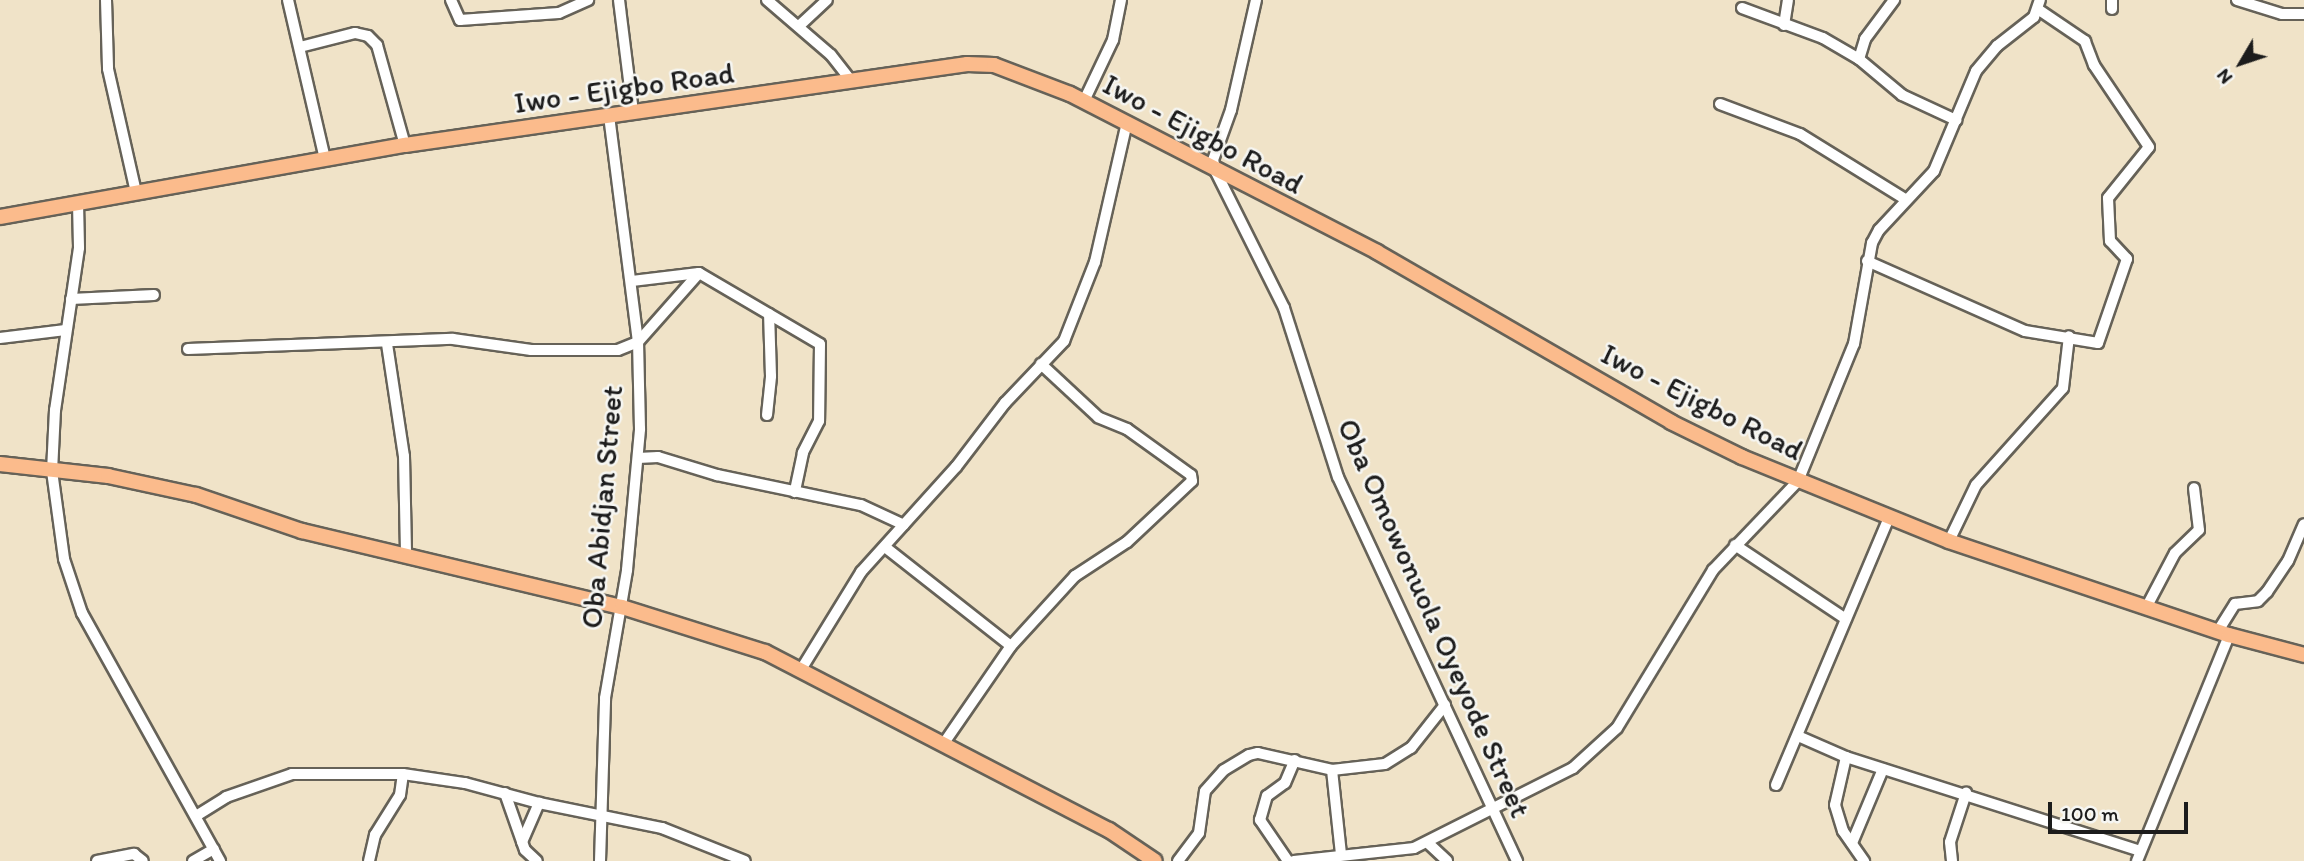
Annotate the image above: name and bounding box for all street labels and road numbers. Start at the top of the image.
street label: Iwo - Ejigbo Road [512,55,736,121]
street label: Iwo - Ejigbo Road [1097,66,1309,202]
street label: Iwo - Ejigbo Road [1595,336,1809,468]
street label: Oba Abidjan Street [573,384,631,630]
street label: Oba Omowonuola Oyeyode Street [1330,413,1538,823]

